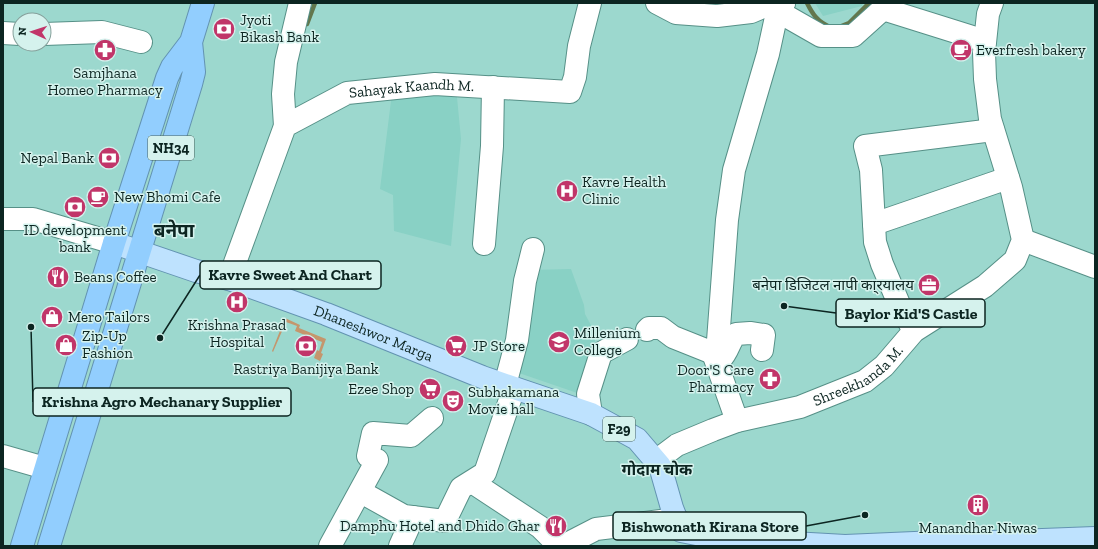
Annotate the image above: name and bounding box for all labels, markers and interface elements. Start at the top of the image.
place label: Jyoti Bikash Bank [240,11,319,46]
north arrow [12,12,52,52]
bank icon: Jyoti Bikash Bank [211,16,237,42]
text: N [16,26,29,36]
pharmacy icon: Samjhana Homeo Pharmacy [92,37,118,63]
cafe icon: Everfresh bakery [948,37,974,63]
place label: Everfresh bakery [976,41,1086,59]
place label: Samjhana Homeo Pharmacy [47,64,163,99]
street label: Sahayak Kaandh M. [348,75,475,102]
road number: NH34 [148,136,194,160]
bank icon: Nepal Bank [96,145,122,171]
place label: Nepal Bank [21,149,94,167]
place label: Kavre Health Clinic [582,173,667,208]
hospital icon: Kavre Health Clinic [554,178,580,204]
cafe icon: New Bhomi Cafe [85,184,111,210]
place label: New Bhomi Cafe [114,188,221,206]
bank icon: ID development bank [62,194,88,220]
district label: बनेपा [154,219,195,242]
place label: ID development bank [24,221,127,256]
callout: Kavre Sweet And Chart [200,261,381,289]
restaurant icon: Beans Coffee [45,264,71,290]
text: Kavre Sweet And Chart [208,265,372,284]
place label: Beans Coffee [74,268,157,286]
office icon: बनेपा डिजिटल नापी का्रयालय [916,272,942,298]
place label: बनेपा डिजिटल नापी का्रयालय [752,276,914,295]
hospital icon: Krishna Prasad Hospital [224,289,250,315]
callout: Baylor Kid'S Castle [836,299,985,327]
street label: Dhaneshwor Marga [311,301,436,365]
shop icon: Mero Tailors [39,304,65,330]
text: Baylor Kid'S Castle [844,304,978,323]
place label: Mero Tailors [68,308,150,326]
place label: Krishna Prasad Hospital [188,316,287,351]
place label: Millenium College [574,324,641,359]
place label: Zip-Up Fashion [82,327,133,362]
school or university icon: Millenium College [546,329,572,355]
shop icon: Zip-Up Fashion [53,332,79,358]
bank icon: Rastriya Banijiya Bank [293,333,319,359]
supermarket icon: JP Store [443,333,469,359]
place label: JP Store [472,337,525,355]
street label: Shreekhanda M. [810,341,907,410]
place label: Rastriya Banijiya Bank [233,360,379,378]
place label: Door'S Care Pharmacy [677,361,754,396]
pharmacy icon: Door'S Care Pharmacy [757,366,783,392]
supermarket icon: Ezee Shop [417,376,443,402]
place label: Ezee Shop [348,380,414,398]
place label: Subhakamana Movie hall [468,383,559,418]
callout: Krishna Agro Mechanary Supplier [33,388,291,416]
theatre icon: Subhakamana Movie hall [440,388,466,414]
text: Krishna Agro Mechanary Supplier [42,392,282,411]
road number: F29 [603,417,635,441]
district label: गाेदाम चाेक [622,460,693,479]
building icon: Manandhar Niwas [965,492,991,518]
callout: Bishwonath Kirana Store [613,512,806,540]
restaurant icon: Damphu Hotel and Dhido Ghar [543,513,569,539]
place label: Damphu Hotel and Dhido Ghar [340,517,540,535]
text: Bishwonath Kirana Store [621,517,799,536]
place label: Manandhar Niwas [919,519,1037,537]

